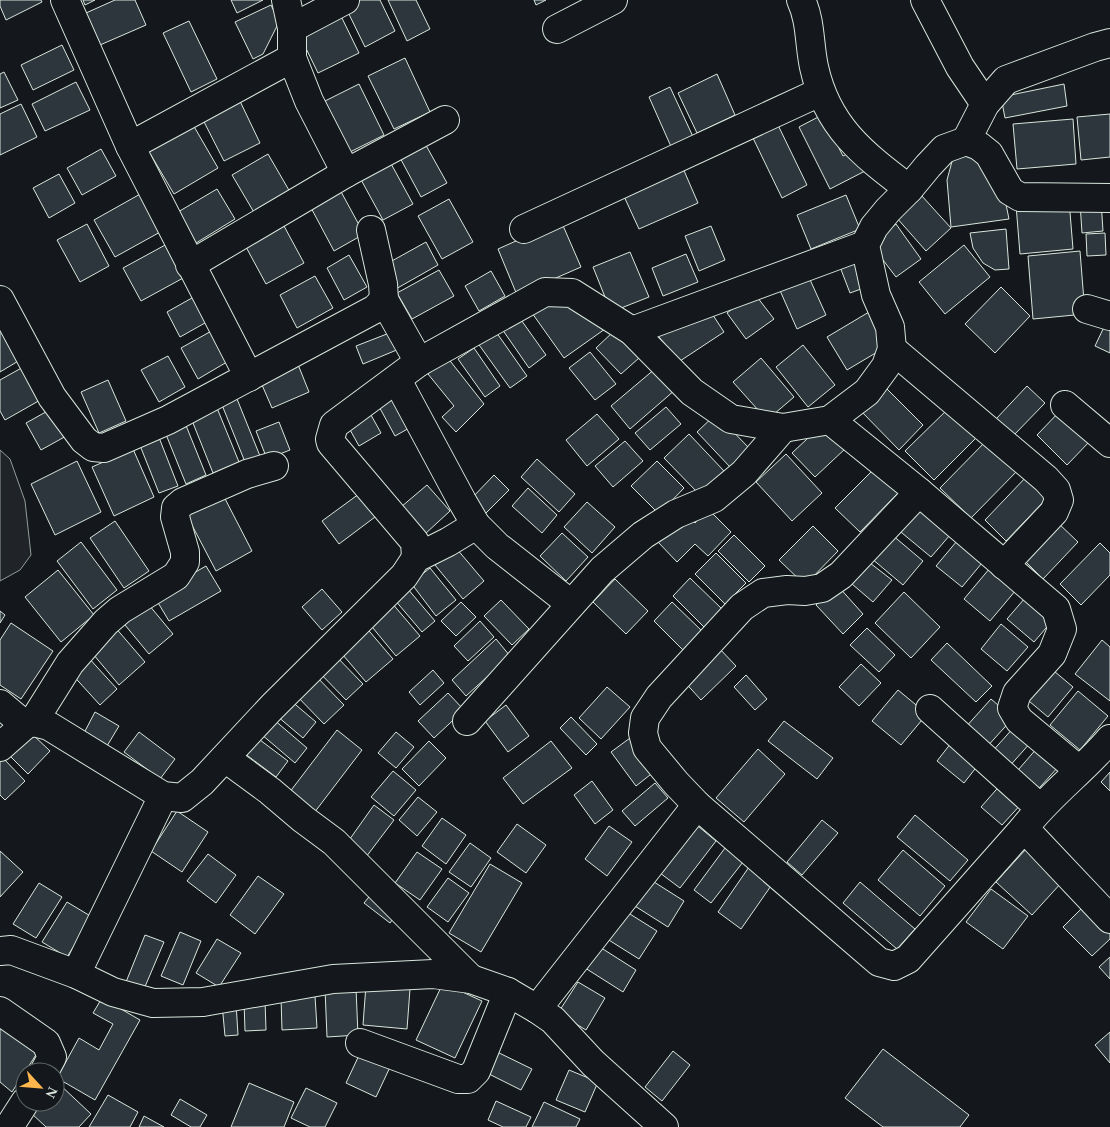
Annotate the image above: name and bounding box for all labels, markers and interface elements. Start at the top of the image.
north arrow [15,1062,65,1112]
text: N [42,1085,60,1100]

